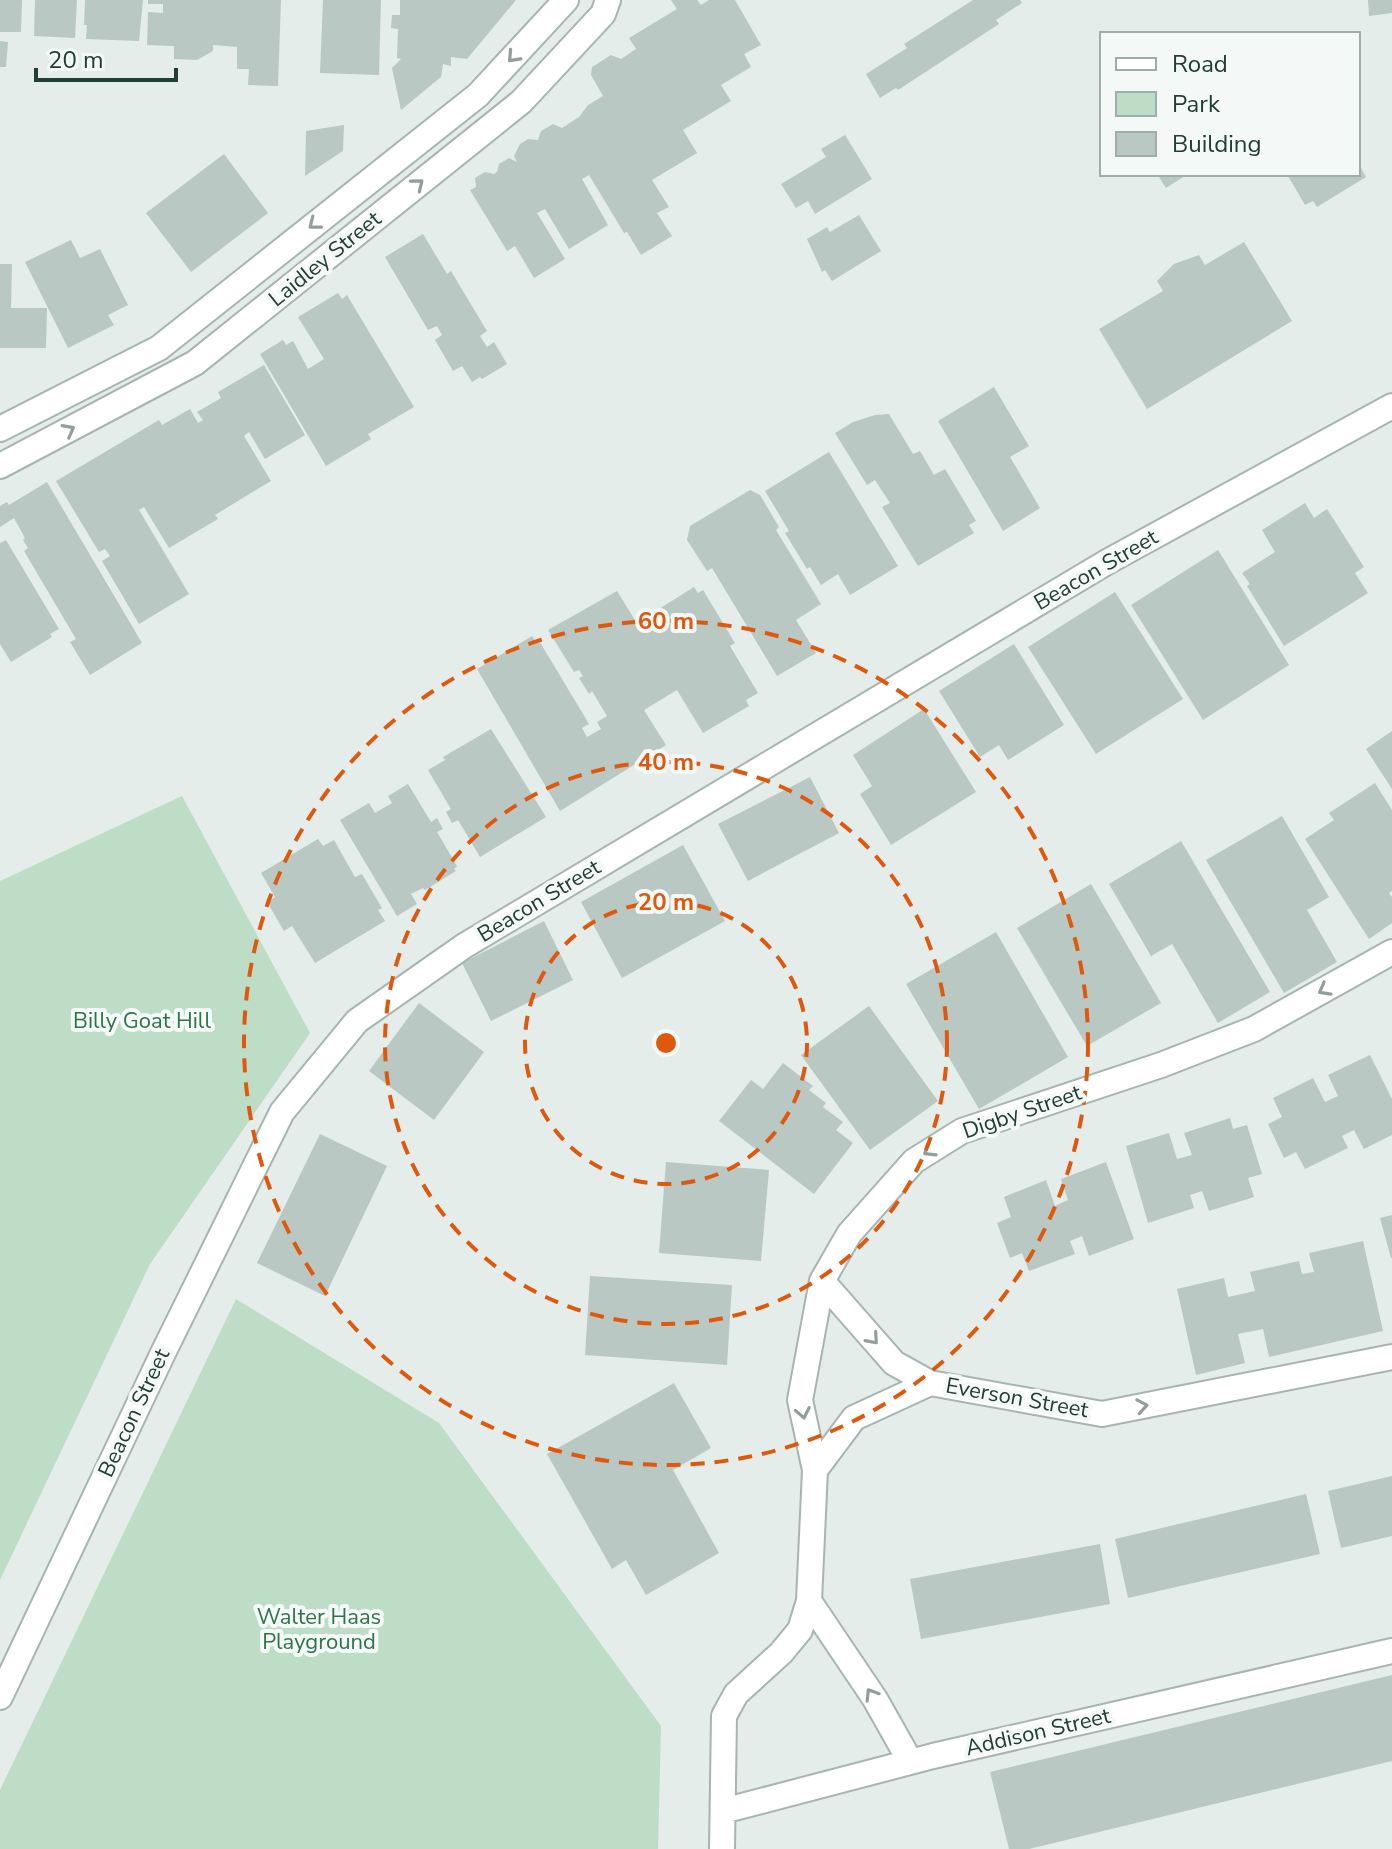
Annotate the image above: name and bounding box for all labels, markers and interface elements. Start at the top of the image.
scale bar [36,32,176,82]
legend [1100,32,1360,176]
text: 20 m [48,44,104,76]
one-way arrow [508,48,522,63]
text: Road [1172,48,1228,80]
text: Park [1172,88,1221,120]
text: Building [1172,128,1262,160]
one-way arrow [409,180,424,194]
street label: Laidley Street [263,204,388,314]
one-way arrow [308,215,323,229]
one-way arrow [61,424,75,439]
street label: Beacon Street [1028,522,1164,618]
text: 60 m [638,605,694,637]
text: 40 m [638,746,694,778]
street label: Beacon Street [472,852,606,950]
text: 20 m [638,886,694,918]
one-way arrow [1318,980,1333,996]
park label: Billy Goat Hill [73,1006,211,1036]
centre of rings [652,1029,680,1057]
street label: Digby Street [959,1078,1086,1146]
one-way arrow [924,1142,938,1157]
one-way arrow [864,1330,878,1345]
street label: Beacon Street [91,1344,177,1482]
street label: Everson Street [943,1371,1091,1425]
one-way arrow [1135,1399,1149,1416]
one-way arrow [794,1405,811,1419]
park label: Walter Haas Playground [257,1602,381,1657]
one-way arrow [866,1688,881,1703]
street label: Addison Street [963,1701,1114,1763]

